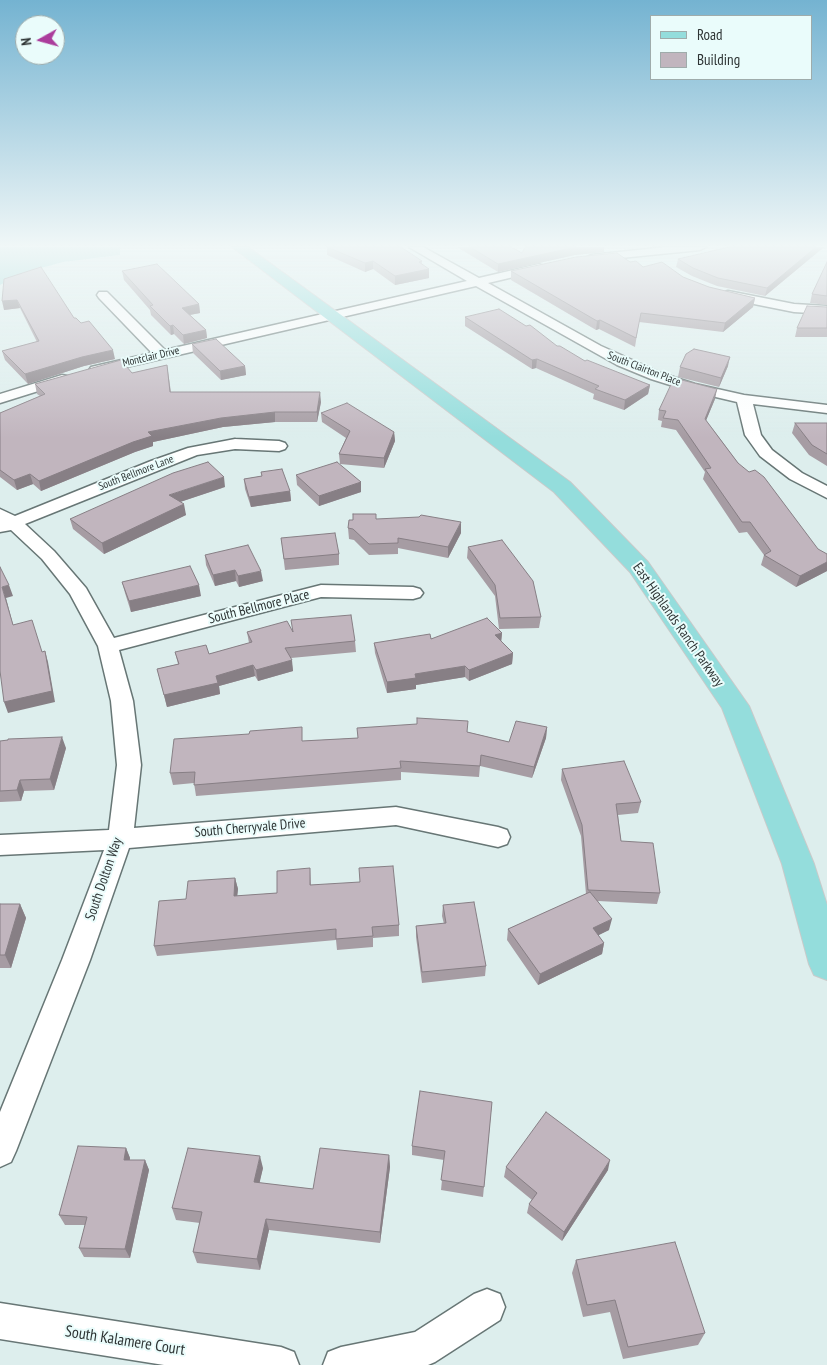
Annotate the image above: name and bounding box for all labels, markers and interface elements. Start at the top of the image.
north arrow [15,15,65,65]
legend [650,15,812,80]
text: Road [697,25,723,44]
text: N [17,37,35,47]
text: Building [697,50,740,69]
street label: Montclair Drive [121,344,181,370]
street label: South Clairton Place [606,349,682,389]
street label: South Bellmore Lane [97,453,175,493]
street label: East Highlands Ranch Parkway [629,560,727,690]
street label: South Bellmore Place [207,586,311,628]
street label: South Cherryvale Drive [194,815,306,841]
street label: South Dolton Way [82,835,126,923]
street label: South Kalamere Court [64,1322,186,1360]

